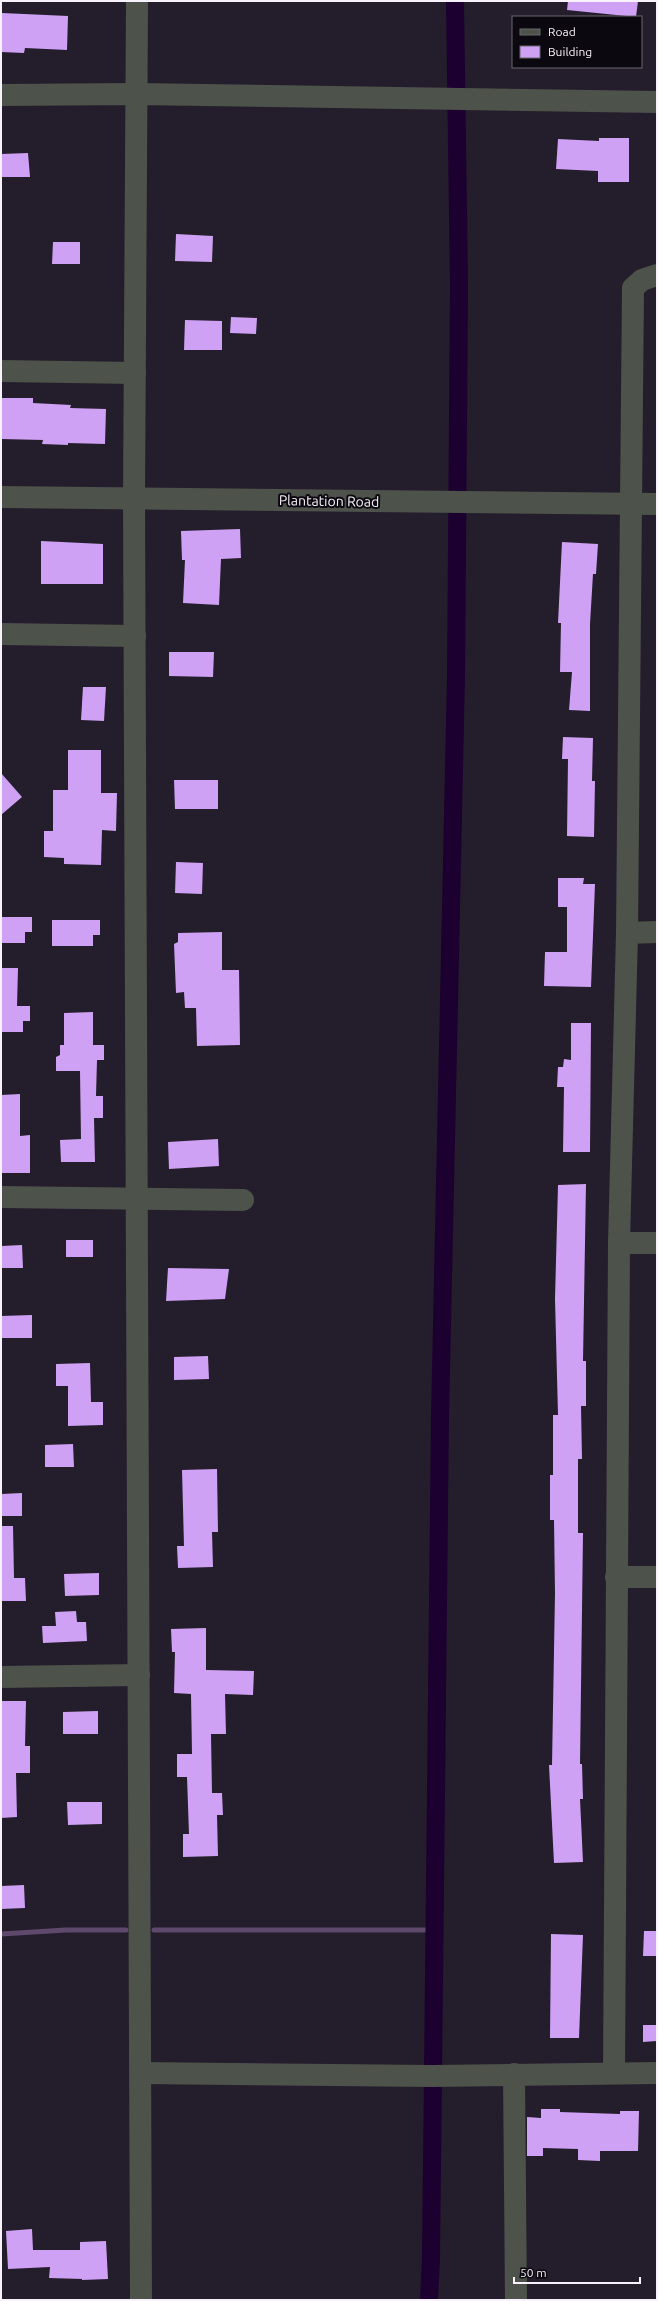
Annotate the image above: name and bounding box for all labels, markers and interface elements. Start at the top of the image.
legend [512,16,642,68]
text: Road [548,25,576,38]
text: Building [548,45,592,58]
street label: Plantation Road [279,492,379,510]
scale bar [514,2259,640,2285]
text: 50 m [520,2266,547,2279]

